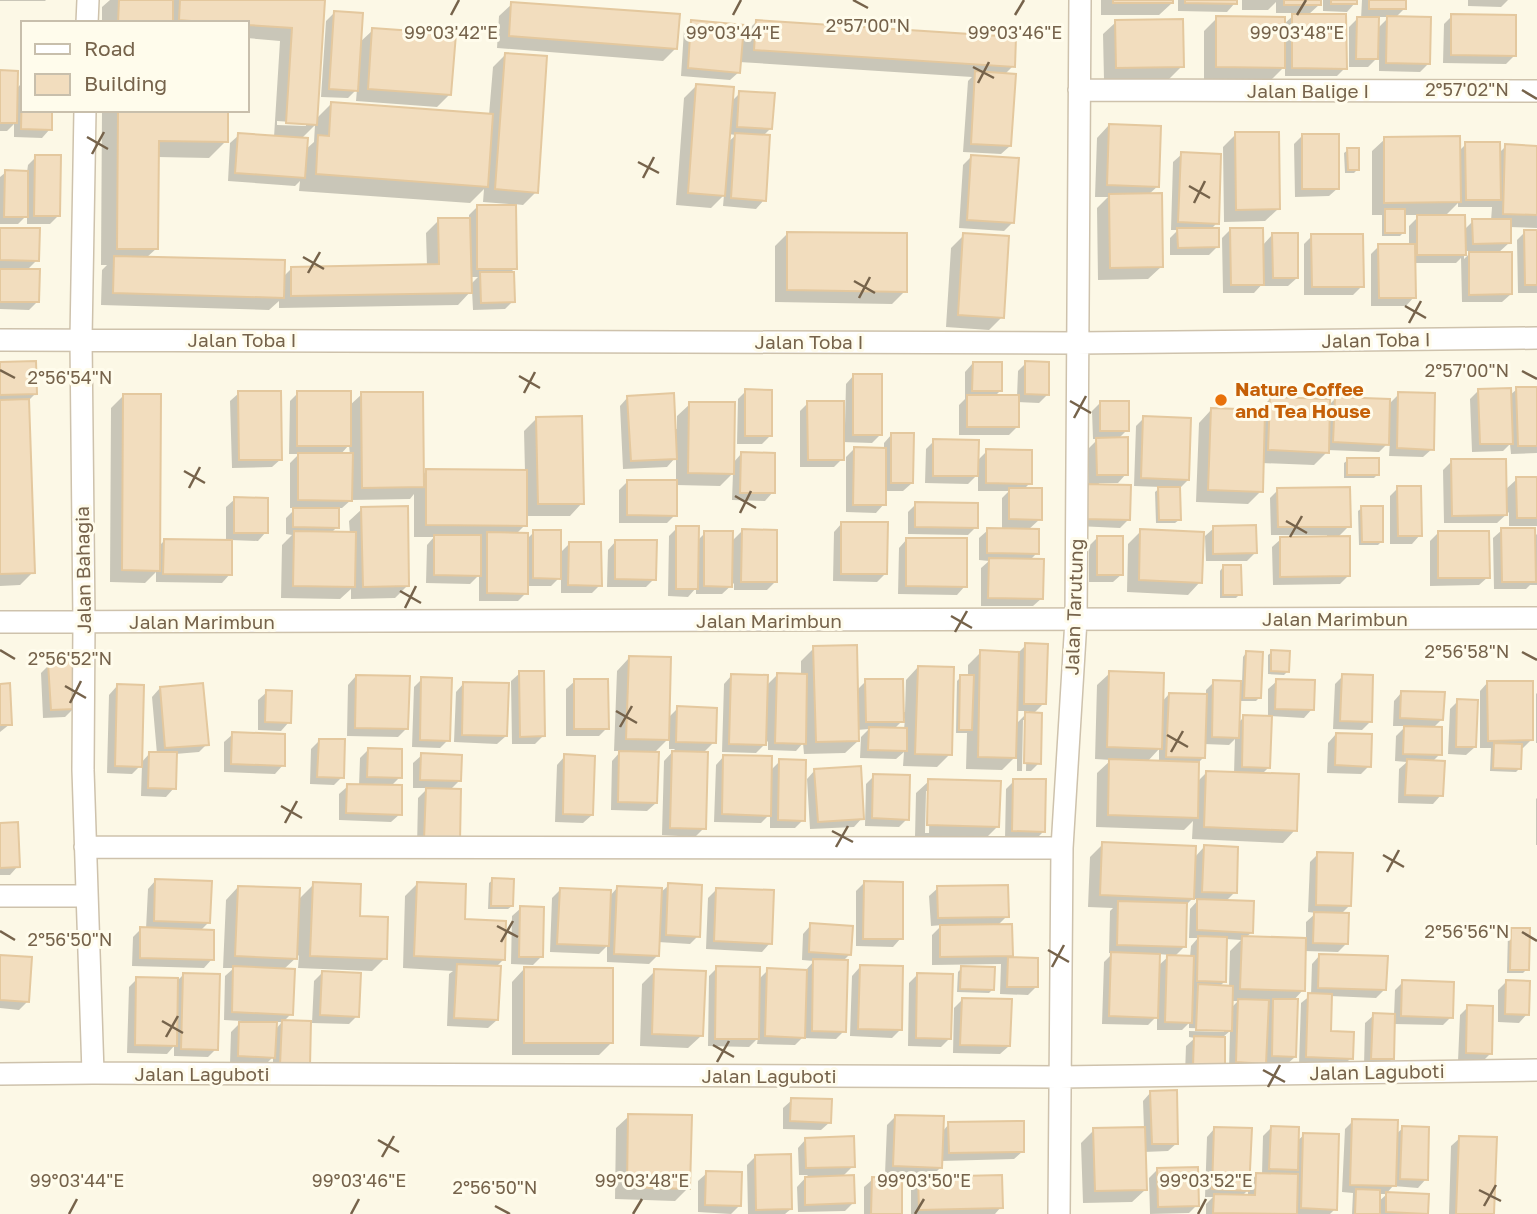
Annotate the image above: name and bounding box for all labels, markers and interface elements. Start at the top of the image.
text: 2°57'00"N [826,14,910,36]
legend [21,21,248,112]
text: 99°03'42"E [404,21,498,43]
text: 99°03'44"E [686,21,780,43]
text: 99°03'46"E [968,21,1062,43]
text: 99°03'48"E [1250,21,1344,43]
text: Road [84,35,135,61]
text: Building [84,70,167,96]
text: 2°57'02"N [1425,78,1509,100]
street label: Jalan Balige I [1247,79,1369,102]
street label: Jalan Toba I [1321,327,1431,352]
street label: Jalan Toba I [187,328,297,351]
street label: Jalan Toba I [754,330,864,353]
text: 2°57'00"N [1425,359,1509,381]
text: 2°56'54"N [28,366,112,388]
place label: Nature Coffee and Tea House [1235,377,1371,422]
marker: Nature Coffee and Tea House [1213,392,1229,408]
street label: Jalan Bahagia [70,506,95,634]
street label: Jalan Tarutung [1060,538,1087,676]
street label: Jalan Marimbun [1262,607,1408,630]
street label: Jalan Marimbun [696,609,842,632]
street label: Jalan Marimbun [129,610,275,633]
text: 2°56'58"N [1425,640,1509,662]
text: 2°56'52"N [28,647,112,669]
text: 2°56'56"N [1425,920,1509,942]
text: 2°56'50"N [27,928,113,950]
street label: Jalan Laguboti [1309,1059,1445,1084]
street label: Jalan Laguboti [134,1062,270,1085]
street label: Jalan Laguboti [701,1064,837,1087]
text: 99°03'44"E [30,1169,124,1191]
text: 99°03'46"E [312,1169,406,1191]
text: 99°03'48"E [595,1169,689,1191]
text: 99°03'50"E [877,1169,971,1191]
text: 99°03'52"E [1159,1169,1253,1191]
text: 2°56'50"N [452,1176,538,1198]

